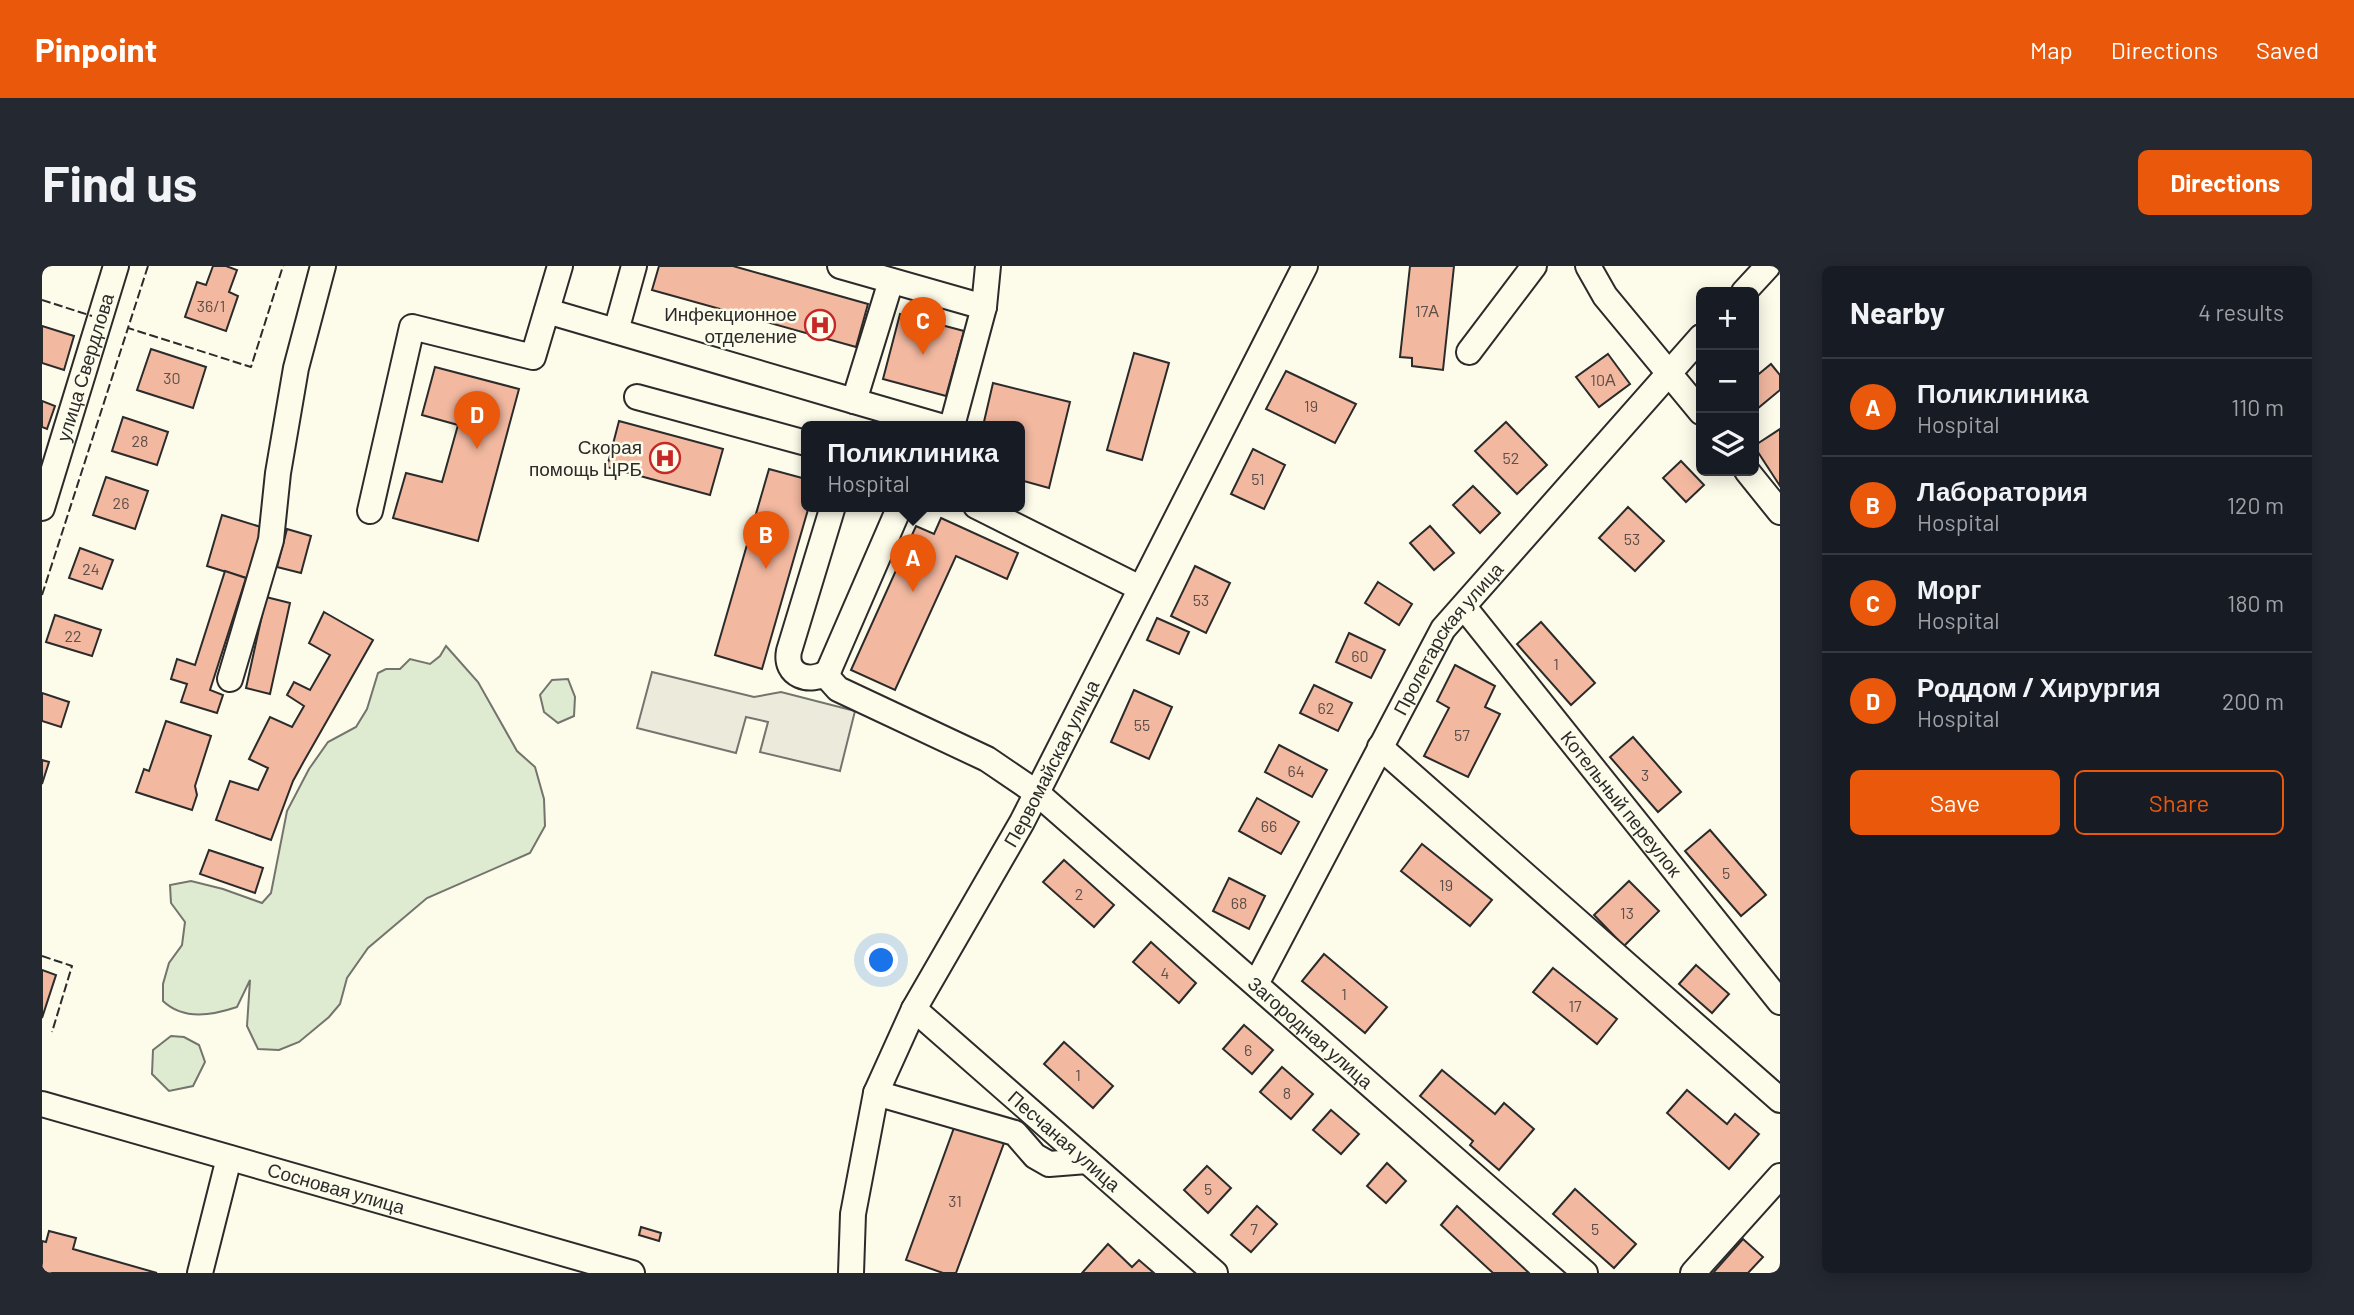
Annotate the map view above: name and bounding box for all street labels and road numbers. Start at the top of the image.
street label: улица Свердлова [51,290,118,444]
street label: Пролетарская улица [1388,557,1508,719]
street label: Первомайская улица [998,675,1104,851]
street label: Котельный переулок [1556,726,1688,882]
street label: Загородная улица [1244,971,1378,1093]
street label: Песчаная улица [1004,1085,1126,1196]
street label: Сосновая улица [265,1157,408,1218]

